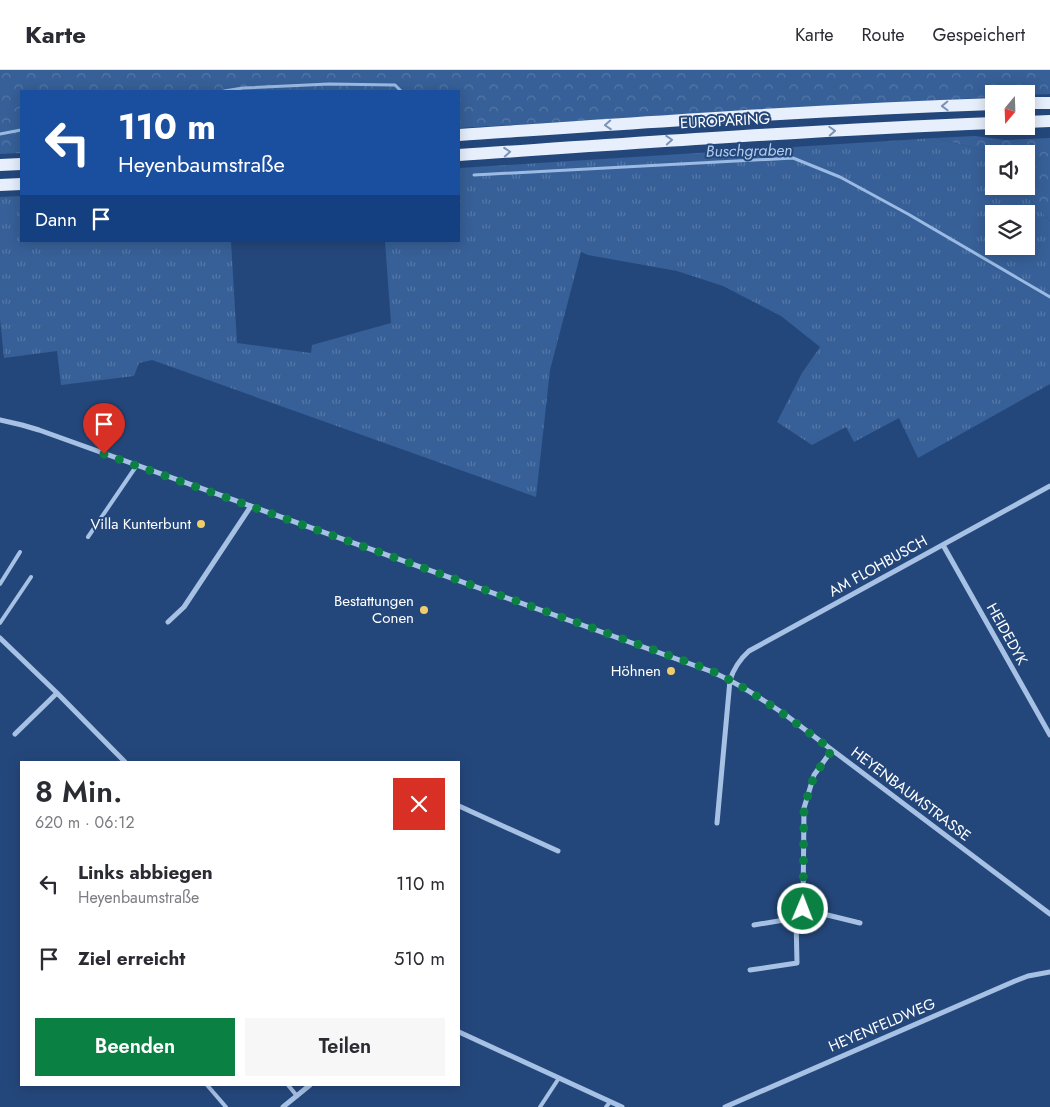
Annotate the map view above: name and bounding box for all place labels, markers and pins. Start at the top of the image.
pin [83,403,125,454]
place label: Villa Kunterbunt [90,513,191,535]
marker: Villa Kunterbunt [195,518,207,530]
place label: Bestattungen Conen [334,590,414,629]
marker: Bestattungen Conen [418,604,430,616]
place label: Höhnen [611,660,661,682]
marker: Höhnen [665,665,677,677]

